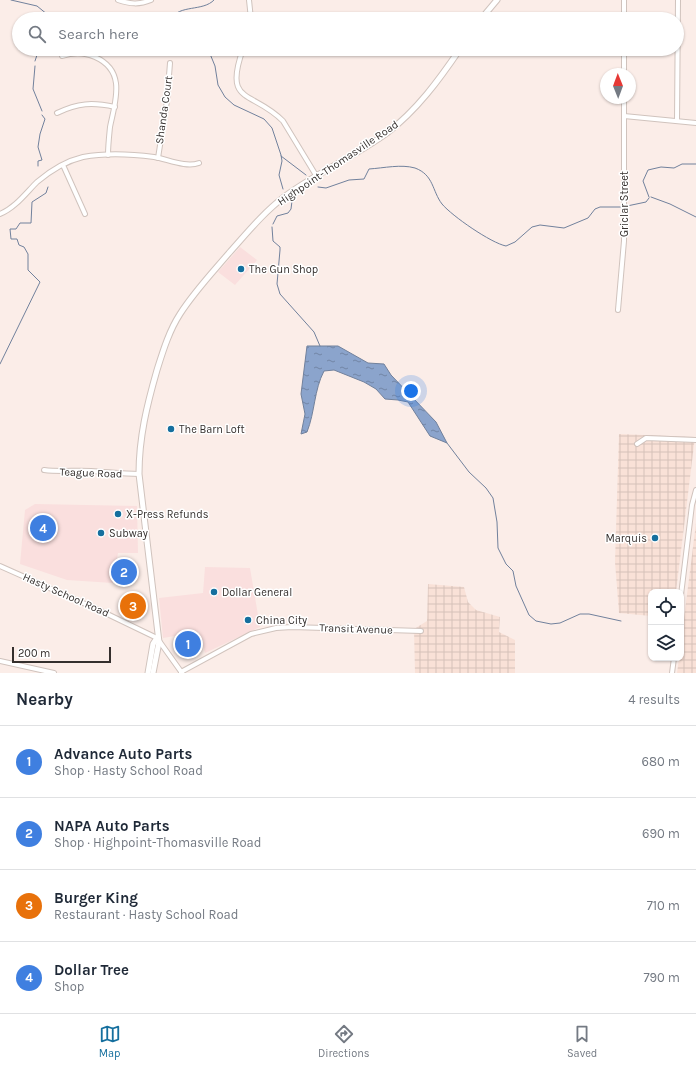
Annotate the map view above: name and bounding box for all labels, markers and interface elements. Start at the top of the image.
search box [12,12,684,56]
icon: search [26,23,48,45]
text: Search here [58,25,139,43]
north arrow [600,68,636,104]
street label: Shanda Court [153,75,175,145]
street label: Highpoint-Thomasville Road [275,118,401,208]
street label: Griclar Street [618,171,631,237]
place label: The Gun Shop [249,263,318,276]
marker: The Gun Shop [236,264,246,274]
your location [401,381,421,401]
place label: The Barn Loft [179,423,245,436]
marker: The Barn Loft [166,424,176,434]
street label: Teague Road [59,465,123,481]
place label: X-Press Refunds [126,508,209,521]
marker: X-Press Refunds [113,509,123,519]
pin: 4 [30,513,56,543]
place label: Subway [109,527,148,540]
marker: Subway [96,528,106,538]
place label: Marquis [606,532,647,545]
marker: Marquis [650,533,660,543]
pin: 2 [111,557,137,587]
street label: Hasty School Road [21,570,111,620]
place label: Dollar General [222,586,292,599]
marker: Dollar General [209,587,219,597]
map controls [648,589,684,661]
button: locate [648,589,684,625]
pin: 3 [120,591,146,621]
place label: China City [256,614,307,627]
marker: China City [243,615,253,625]
street label: Transit Avenue [319,621,393,637]
button: layers [648,625,684,661]
pin: 1 [175,629,201,659]
scale bar [12,645,111,664]
text: 200 m [18,647,50,660]
text: Nearby [16,689,73,709]
text: 4 results [628,692,680,707]
text: Advance Auto Parts [54,745,192,763]
text: 1 [27,754,31,769]
text: 680 m [642,754,680,769]
text: Shop · Hasty School Road [54,763,203,778]
text: NAPA Auto Parts [54,817,170,835]
text: 2 [25,826,33,841]
text: 690 m [642,826,680,841]
text: Shop · Highpoint-Thomasville Road [54,835,261,850]
text: Burger King [54,889,138,907]
text: 3 [25,898,33,913]
text: 710 m [647,898,680,913]
text: Restaurant · Hasty School Road [54,907,238,922]
text: Dollar Tree [54,961,129,979]
text: 4 [25,970,33,985]
text: 790 m [643,970,680,985]
text: Shop [54,979,84,994]
tab: Map [99,1023,121,1060]
tab: Directions [318,1023,370,1060]
tab: Saved [567,1023,597,1060]

